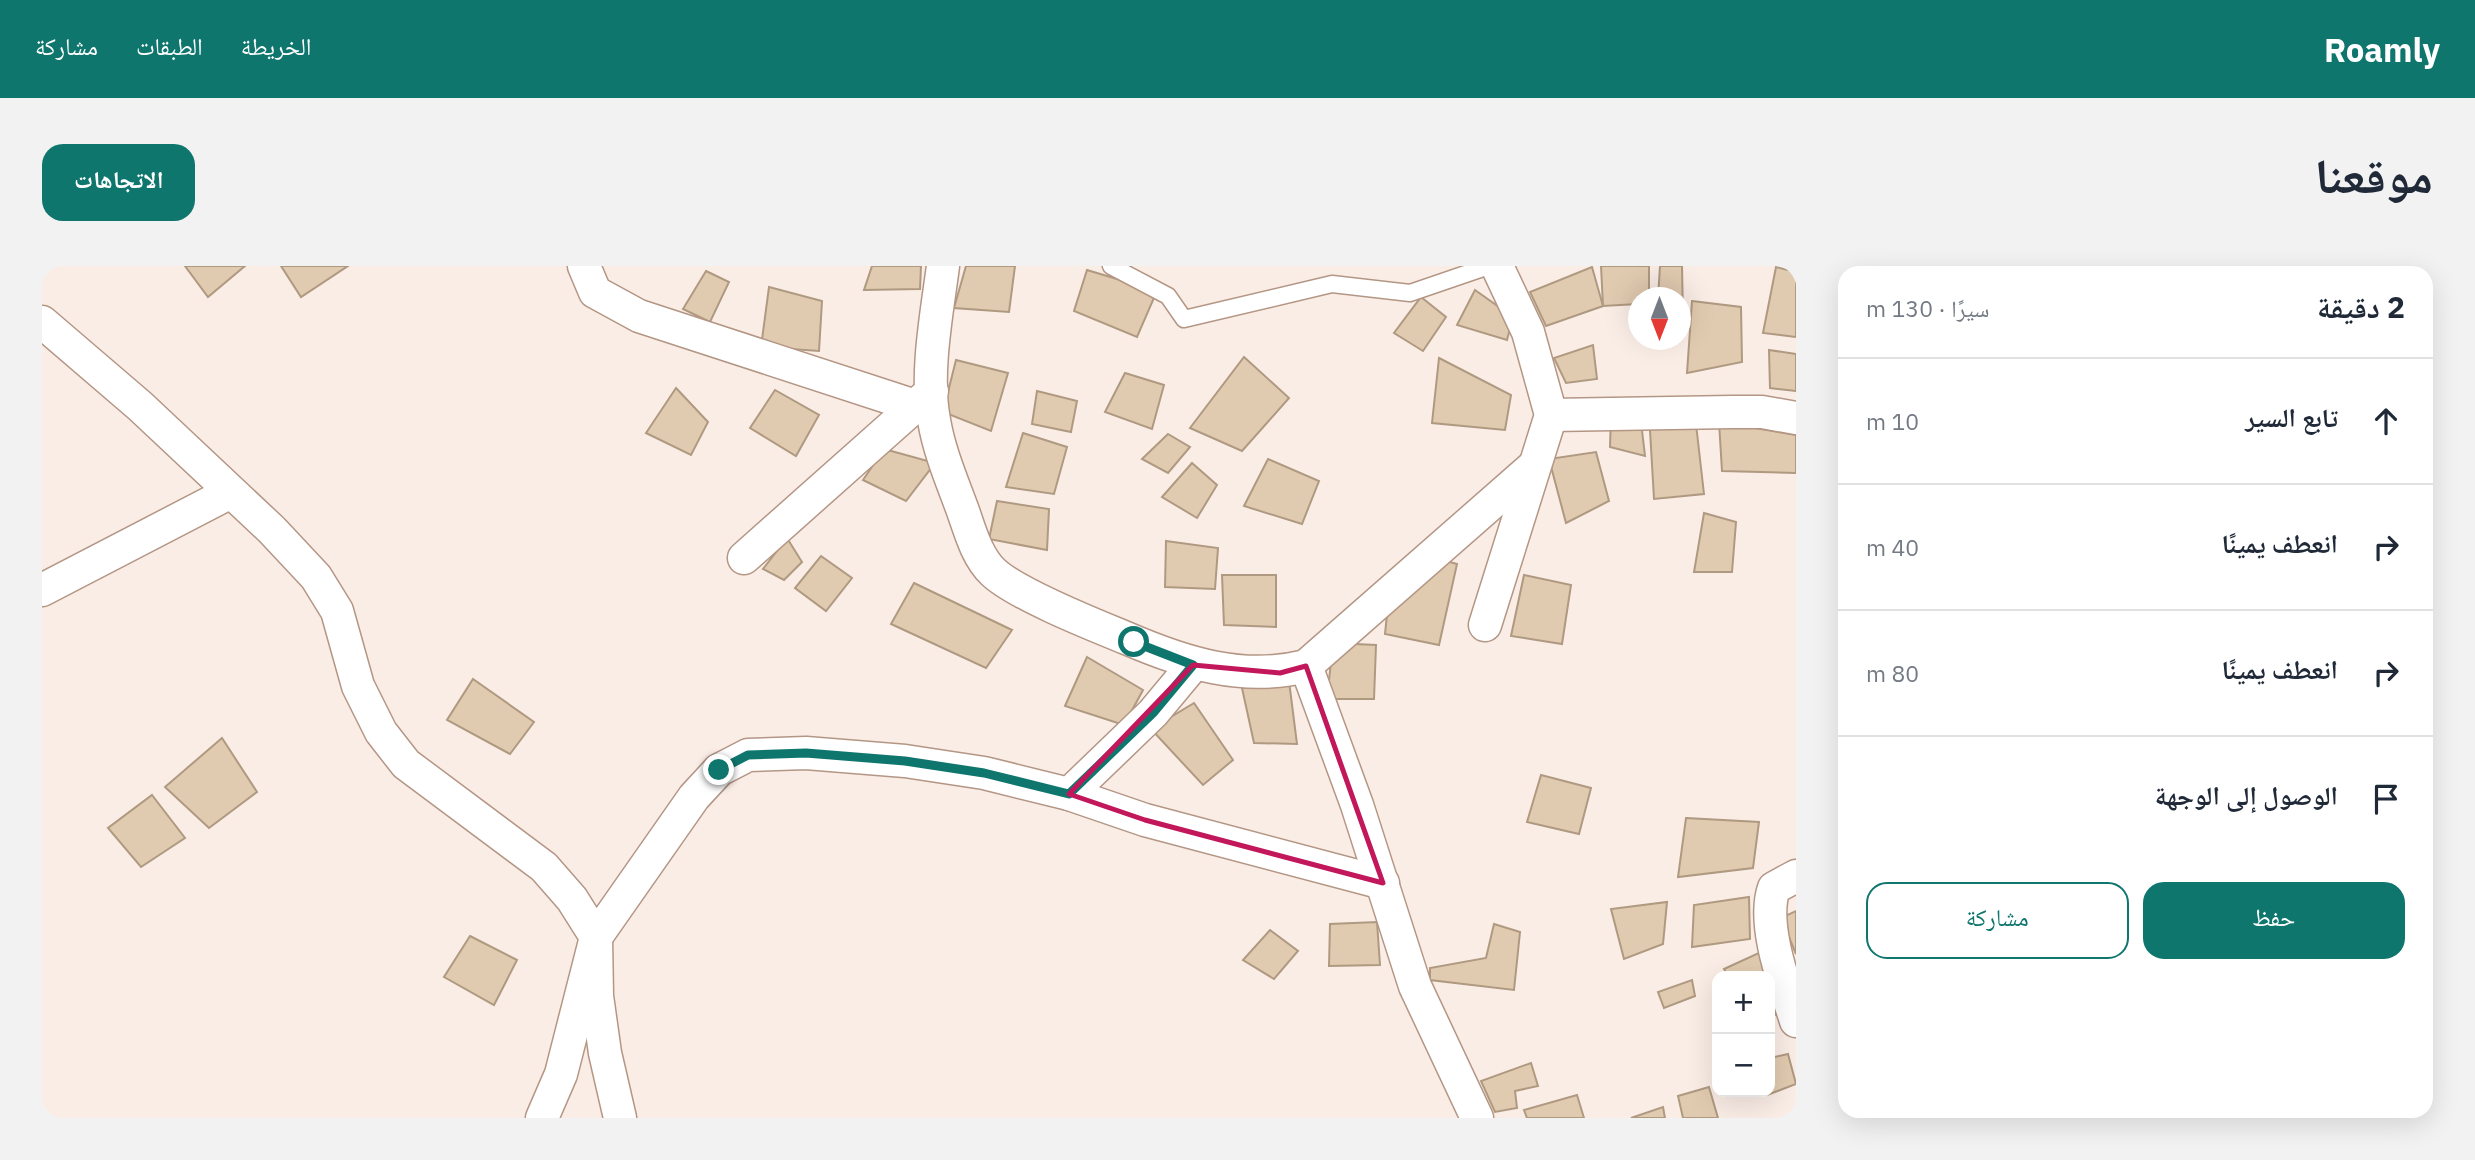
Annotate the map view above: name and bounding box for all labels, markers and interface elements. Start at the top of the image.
text: Roamly [2324,28,2440,71]
text: مشاركة [35,30,98,62]
text: الطبقات [136,30,203,62]
text: الخريطة [241,30,311,62]
text: موقعنا [2315,143,2433,206]
button: الاتجاهات [42,144,195,221]
north arrow [1628,287,1691,350]
text: 2 دقيقة [2317,287,2405,326]
text: سيرًا · 130 m [1866,293,1989,323]
text: تابع السير [2245,400,2338,434]
icon: ahead [2367,402,2405,440]
text: 10 m [1866,406,1919,436]
text: انعطف يمينًا [2222,526,2338,560]
icon: right [2367,528,2405,566]
text: 40 m [1866,532,1919,562]
route start [1118,626,1149,657]
text: انعطف يمينًا [2222,652,2338,686]
icon: right [2367,654,2405,692]
text: 80 m [1866,658,1919,688]
route end [703,754,734,785]
text: الوصول إلى الوجهة [2155,778,2338,812]
icon: arrive [2367,780,2405,818]
button: مشاركة [1866,882,2129,959]
button: حفظ [2143,882,2405,959]
map controls [1712,971,1775,1097]
button: + [1712,971,1775,1034]
button: − [1712,1034,1775,1097]

